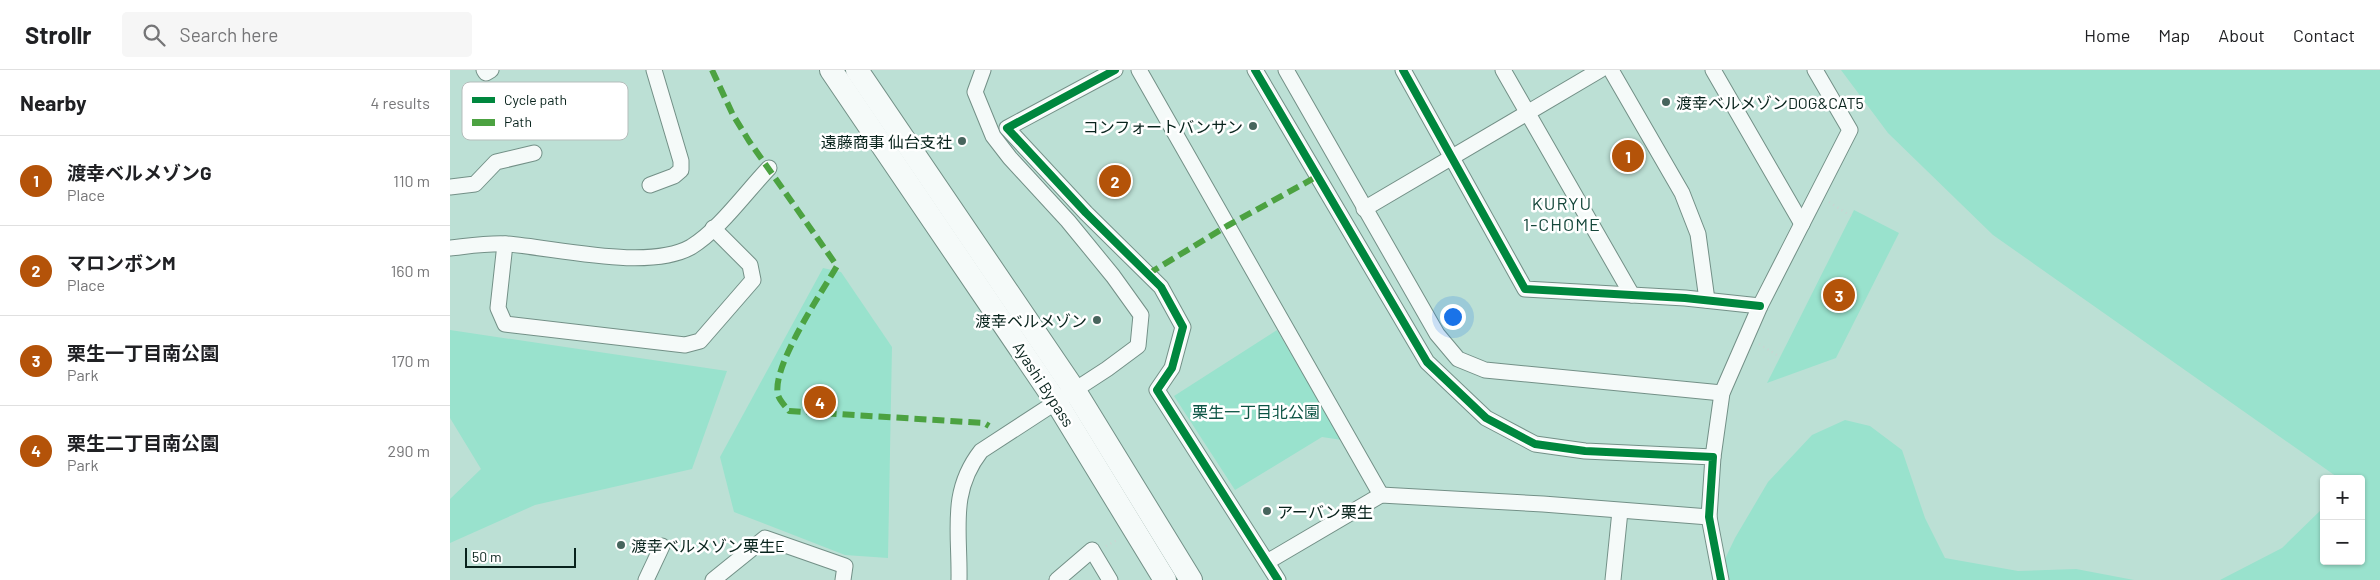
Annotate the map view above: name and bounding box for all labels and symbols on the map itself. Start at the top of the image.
legend [462,82,628,140]
text: Cycle path [504,91,567,108]
place label: 渡幸ベルメゾンDOG&CAT5 [1676,93,1864,112]
marker: 渡幸ベルメゾンDOG&CAT5 [1660,96,1672,108]
text: Path [504,113,532,130]
place label: コンフォートバンサン [1083,117,1243,136]
marker: コンフォートバンサン [1247,120,1259,132]
place label: 遠藤商事 仙台支社 [821,132,952,151]
marker: 遠藤商事 仙台支社 [956,135,968,147]
pin: 1 [1612,137,1644,175]
pin: 2 [1099,162,1131,200]
district label: KURYU 1-CHOME [1523,192,1601,235]
pin: 3 [1823,276,1855,314]
your location [1440,304,1466,330]
place label: 渡幸ベルメゾン [975,311,1087,330]
marker: 渡幸ベルメゾン [1091,314,1103,326]
street label: Ayashi Bypass [1009,338,1079,430]
pin: 4 [804,383,836,421]
park label: 栗生一丁目北公園 [1192,402,1320,421]
place label: アーバン栗生 [1277,502,1373,521]
marker: アーバン栗生 [1261,505,1273,517]
place label: 渡幸ベルメゾン栗生E [631,536,785,555]
marker: 渡幸ベルメゾン栗生E [615,539,627,551]
scale bar [465,545,576,568]

